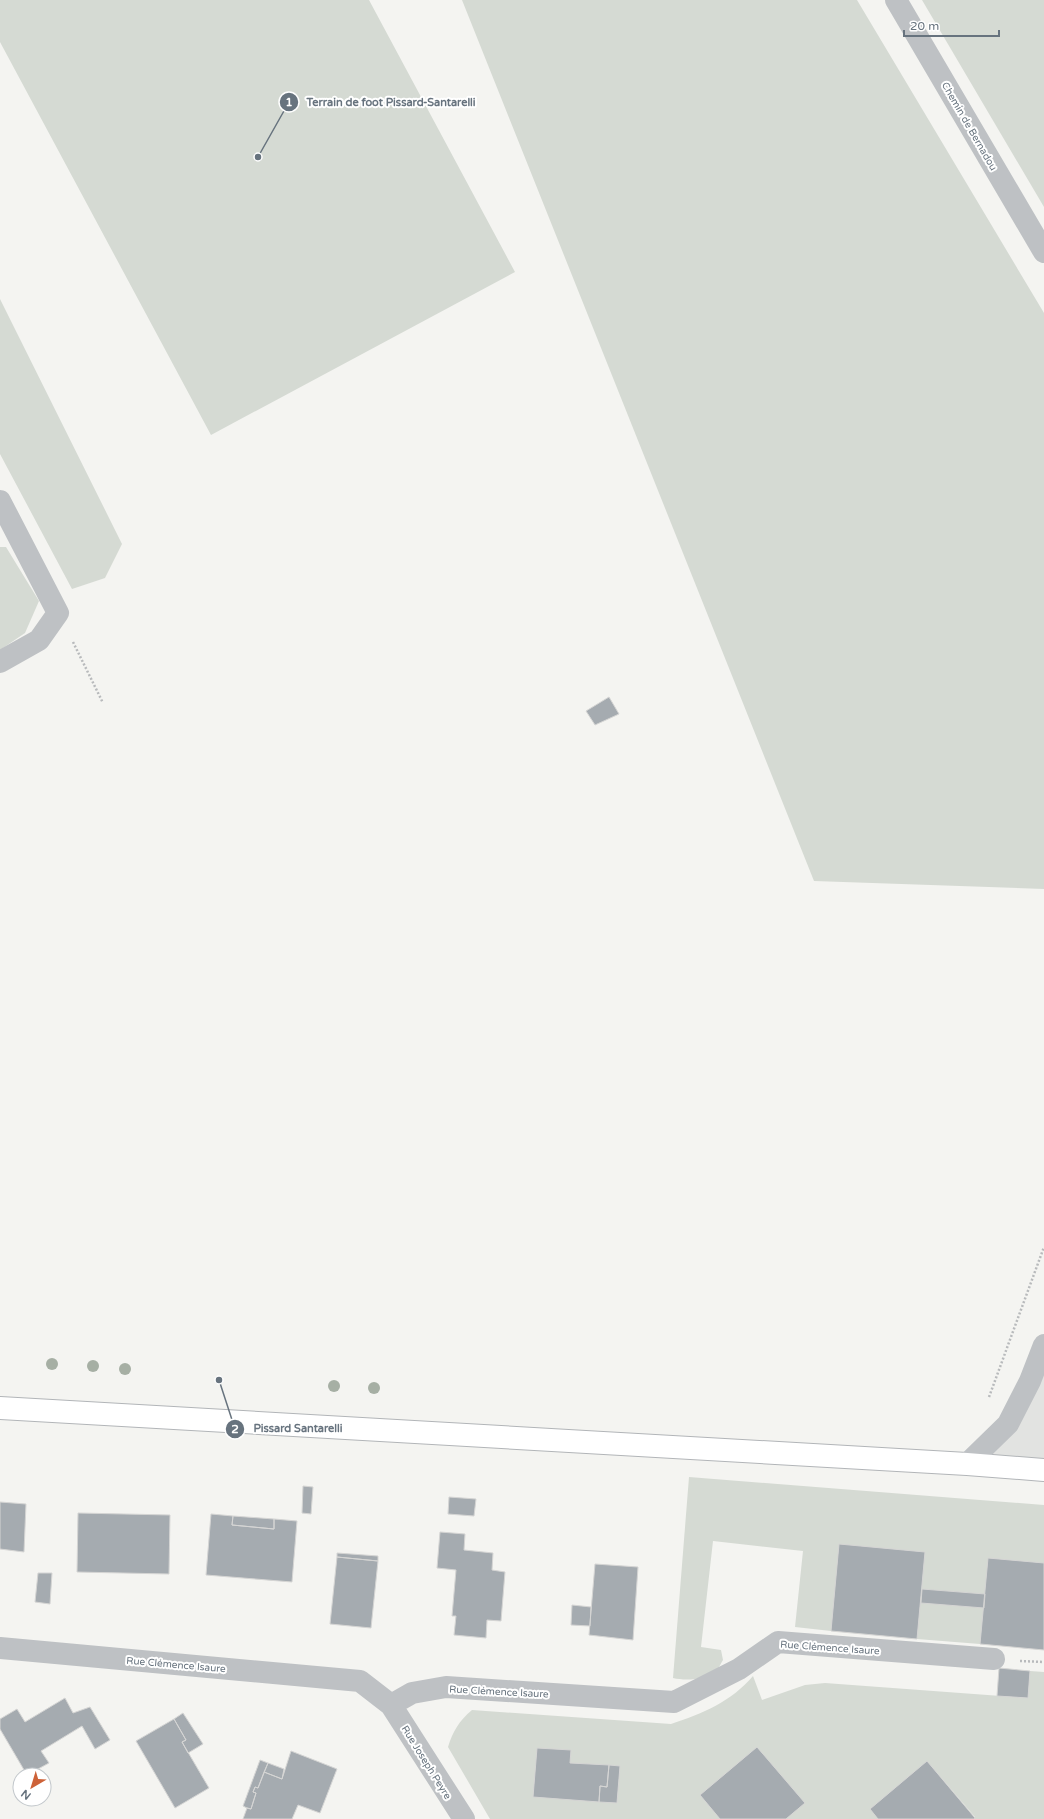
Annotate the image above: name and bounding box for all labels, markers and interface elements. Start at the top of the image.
scale bar [904,12,999,38]
text: 20 m [910,19,939,33]
street label: Chemin de Bernadou [939,80,999,173]
callout: Terrain de foot Pissard-Santarelli [279,90,484,113]
text: 1 [285,95,293,109]
text: Terrain de foot Pissard-Santarelli [305,96,476,109]
callout: Pissard Santarelli [225,1417,350,1440]
text: 2 [231,1422,239,1436]
text: Pissard Santarelli [253,1422,343,1435]
street label: Rue Clémence Isaure [780,1639,880,1657]
street label: Rue Clémence Isaure [126,1655,226,1675]
street label: Rue Clémence Isaure [449,1683,549,1701]
street label: Rue Joseph Peyre [399,1723,454,1802]
north arrow [12,1767,52,1807]
text: N [19,1787,34,1802]

